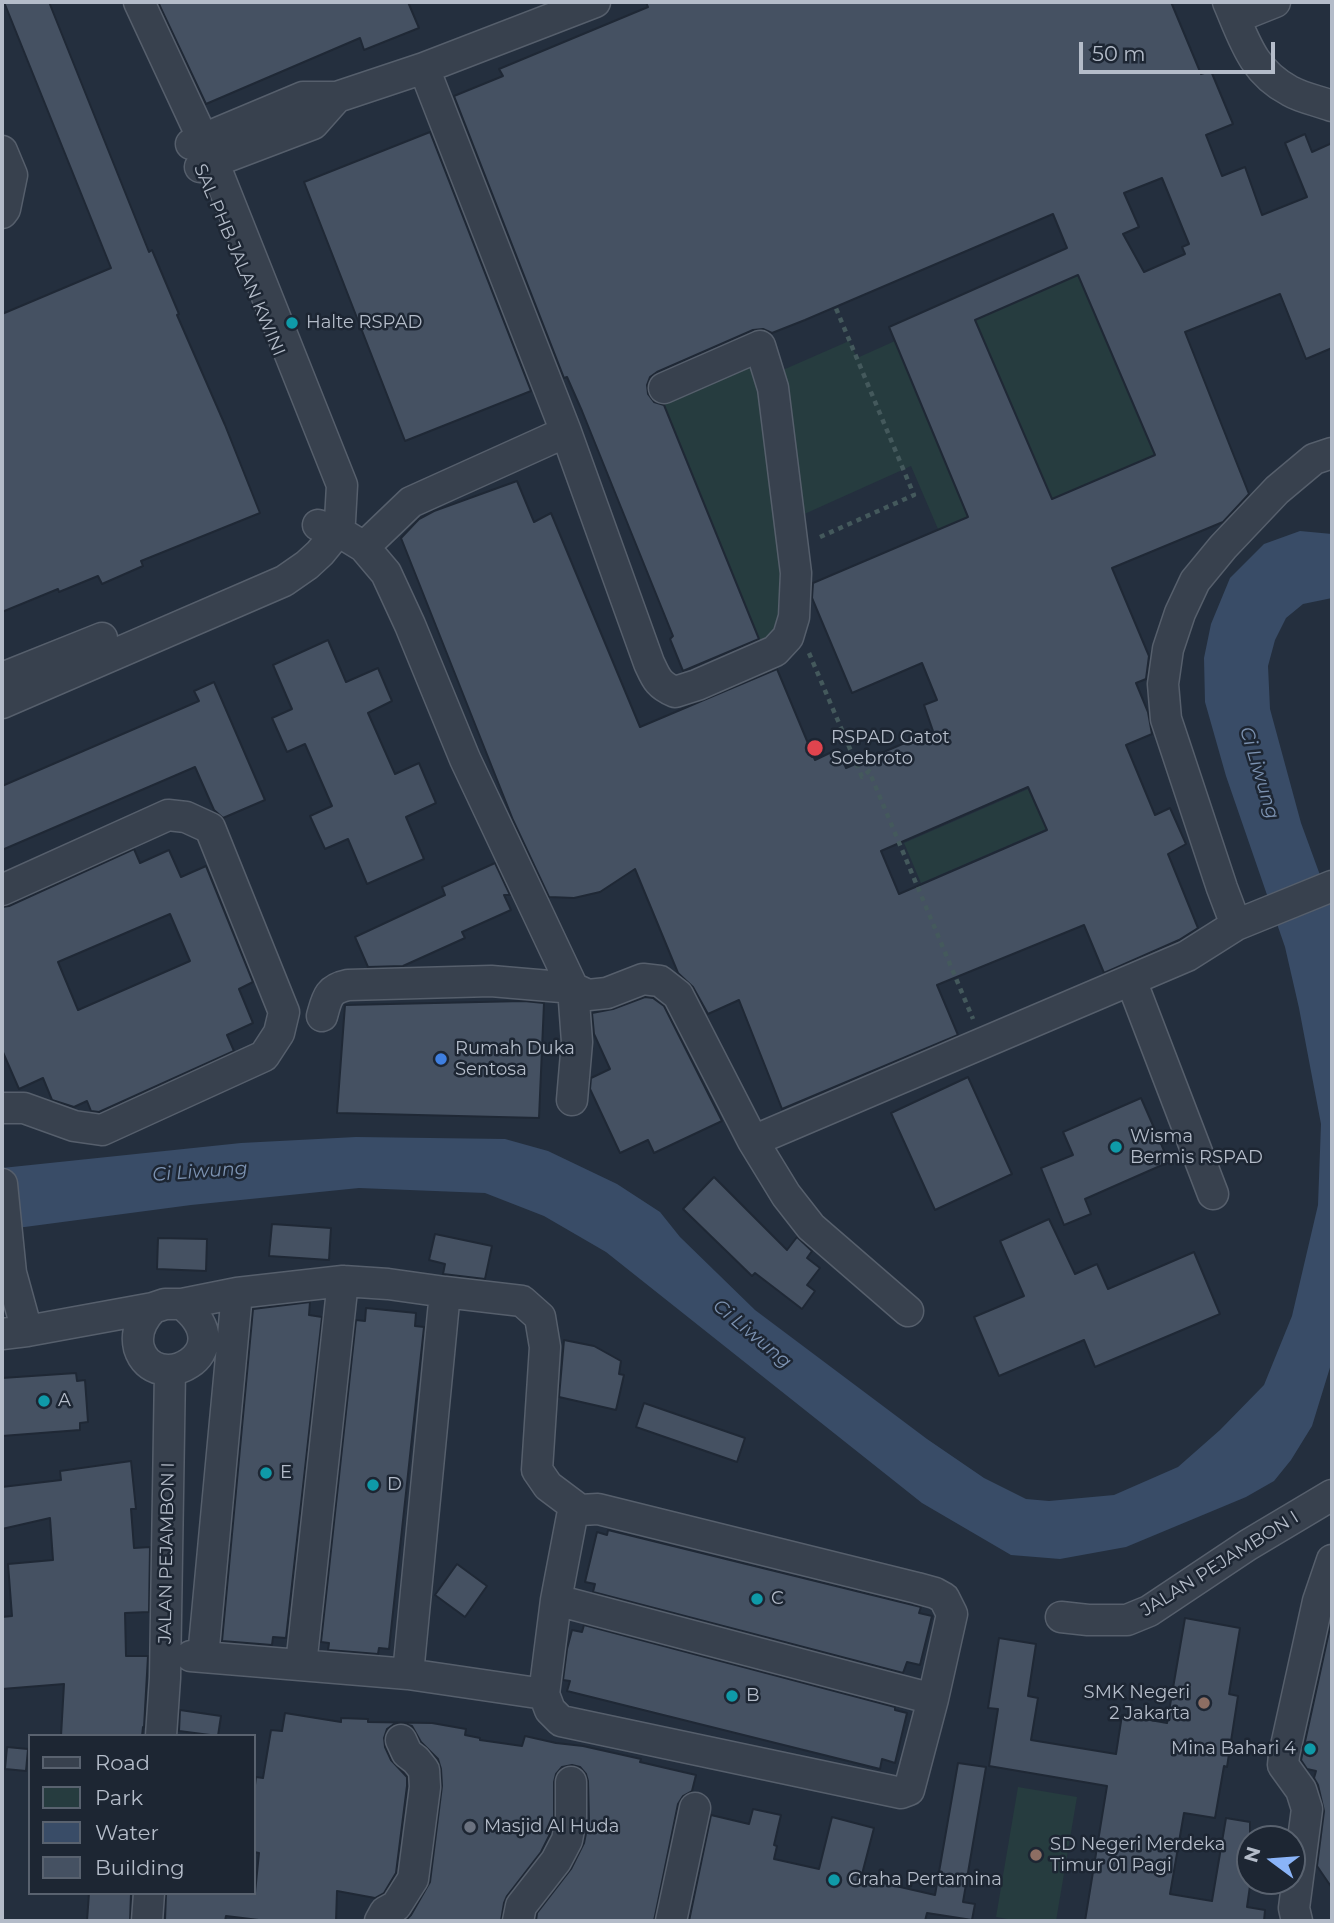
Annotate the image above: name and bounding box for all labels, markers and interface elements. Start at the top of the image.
scale bar [1082,28,1278,72]
text: 50 m [1092,41,1146,66]
street label: SAL PHB JALAN KWINI [189,161,289,359]
place label: Halte RSPAD [306,312,422,334]
marker: Halte RSPAD [284,315,300,331]
water label: Ci Liwung [1234,724,1284,822]
place label: RSPAD Gatot Soebroto [831,727,950,770]
marker: RSPAD Gatot Soebroto [805,738,825,758]
place label: Rumah Duka Sentosa [455,1038,575,1080]
marker: Rumah Duka Sentosa [433,1051,449,1067]
place label: Wisma Bermis RSPAD [1130,1126,1263,1168]
marker: Wisma Bermis RSPAD [1108,1139,1124,1155]
water label: Ci Liwung [152,1157,248,1187]
water label: Ci Liwung [708,1295,796,1373]
place label: A [58,1390,71,1412]
marker: A [36,1393,52,1409]
street label: JALAN PEJAMBON I [155,1462,179,1644]
place label: E [280,1462,292,1484]
marker: E [258,1465,274,1481]
place label: D [387,1474,402,1496]
marker: D [365,1477,381,1493]
street label: JALAN PEJAMBON I [1137,1507,1303,1621]
place label: C [771,1588,784,1610]
marker: C [749,1591,765,1607]
place label: SMK Negeri 2 Jakarta [1084,1682,1190,1724]
place label: B [746,1685,760,1707]
marker: B [724,1688,740,1704]
marker: SMK Negeri 2 Jakarta [1196,1695,1212,1711]
legend [28,1734,256,1895]
place label: Mina Bahari 4 [1171,1738,1296,1760]
marker: Mina Bahari 4 [1302,1741,1318,1757]
text: Road [95,1750,150,1775]
text: Park [95,1785,143,1810]
place label: Masjid Al Huda [484,1816,619,1838]
marker: Masjid Al Huda [462,1819,478,1835]
text: Water [95,1820,159,1845]
north arrow [1236,1825,1306,1895]
place label: SD Negeri Merdeka Timur 01 Pagi [1050,1834,1225,1876]
text: N [1239,1844,1265,1865]
marker: SD Negeri Merdeka Timur 01 Pagi [1028,1847,1044,1863]
text: Building [95,1855,185,1880]
place label: Graha Pertamina [848,1869,1002,1891]
marker: Graha Pertamina [826,1872,842,1888]

